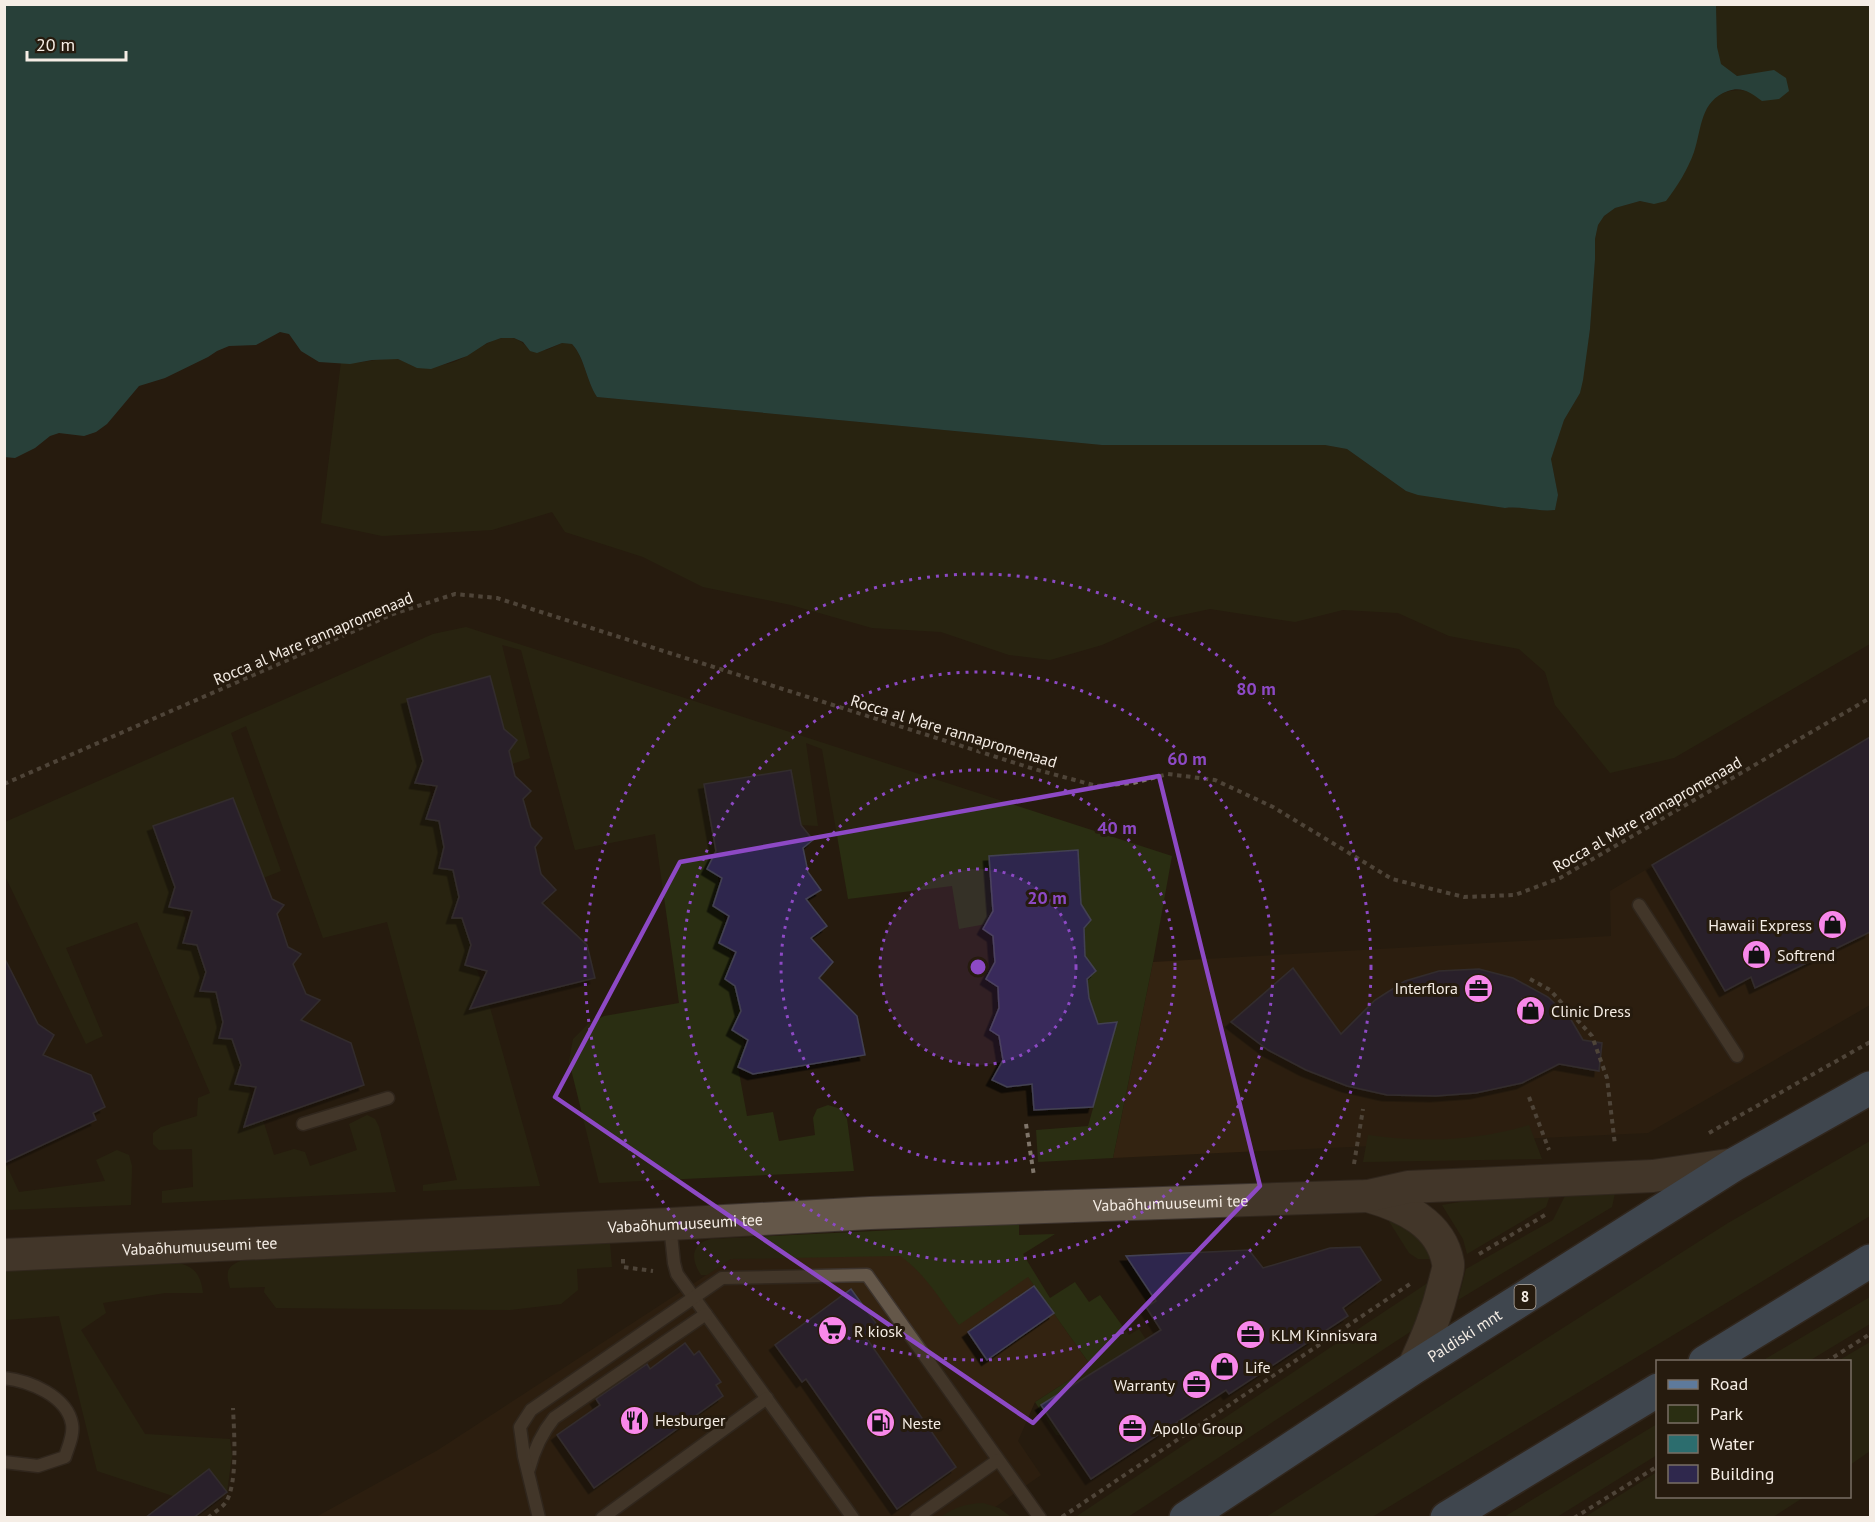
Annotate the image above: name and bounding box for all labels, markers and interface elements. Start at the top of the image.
scale bar [27,24,126,62]
text: 20 m [36,33,75,56]
street label: Rocca al Mare rannapromenaad [210,587,416,689]
text: 80 m [1236,677,1276,700]
street label: Rocca al Mare rannapromenaad [848,690,1060,772]
text: 60 m [1167,747,1207,770]
street label: Rocca al Mare rannapromenaad [1549,752,1745,876]
text: 40 m [1097,816,1137,839]
text: 20 m [1027,886,1067,909]
shop icon: Hawaii Express [1817,909,1849,941]
place label: Hawaii Express [1708,915,1812,935]
shop icon: Softrend [1740,939,1772,971]
place label: Softrend [1777,945,1835,965]
centre of rings [968,957,988,977]
office icon: Interflora [1463,972,1495,1004]
place label: Interflora [1394,978,1458,998]
shop icon: Clinic Dress [1514,995,1546,1027]
place label: Clinic Dress [1551,1001,1631,1021]
street label: Vabaõhumuuseumi tee [1092,1190,1249,1215]
street label: Vabaõhumuuseumi tee [606,1209,763,1237]
street label: Vabaõhumuuseumi tee [121,1232,278,1260]
road number: 8 [1514,1285,1536,1309]
street label: Paldiski mnt [1424,1304,1506,1366]
supermarket icon: R kiosk [817,1315,849,1347]
office icon: KLM Kinnisvara [1234,1319,1266,1351]
place label: R kiosk [854,1321,903,1341]
place label: KLM Kinnisvara [1271,1325,1378,1345]
shop icon: Life [1208,1351,1240,1383]
place label: Life [1245,1357,1271,1377]
legend [1656,1360,1851,1498]
office icon: Warranty [1180,1369,1212,1401]
text: Road [1710,1372,1748,1395]
place label: Warranty [1114,1375,1176,1395]
text: Park [1710,1402,1743,1425]
restaurant icon: Hesburger [618,1404,650,1436]
fuel station icon: Neste [865,1407,897,1439]
place label: Hesburger [655,1410,726,1430]
office icon: Apollo Group [1116,1412,1148,1444]
place label: Neste [902,1413,941,1433]
place label: Apollo Group [1153,1418,1243,1438]
text: Water [1710,1432,1754,1455]
text: Building [1710,1462,1774,1485]

